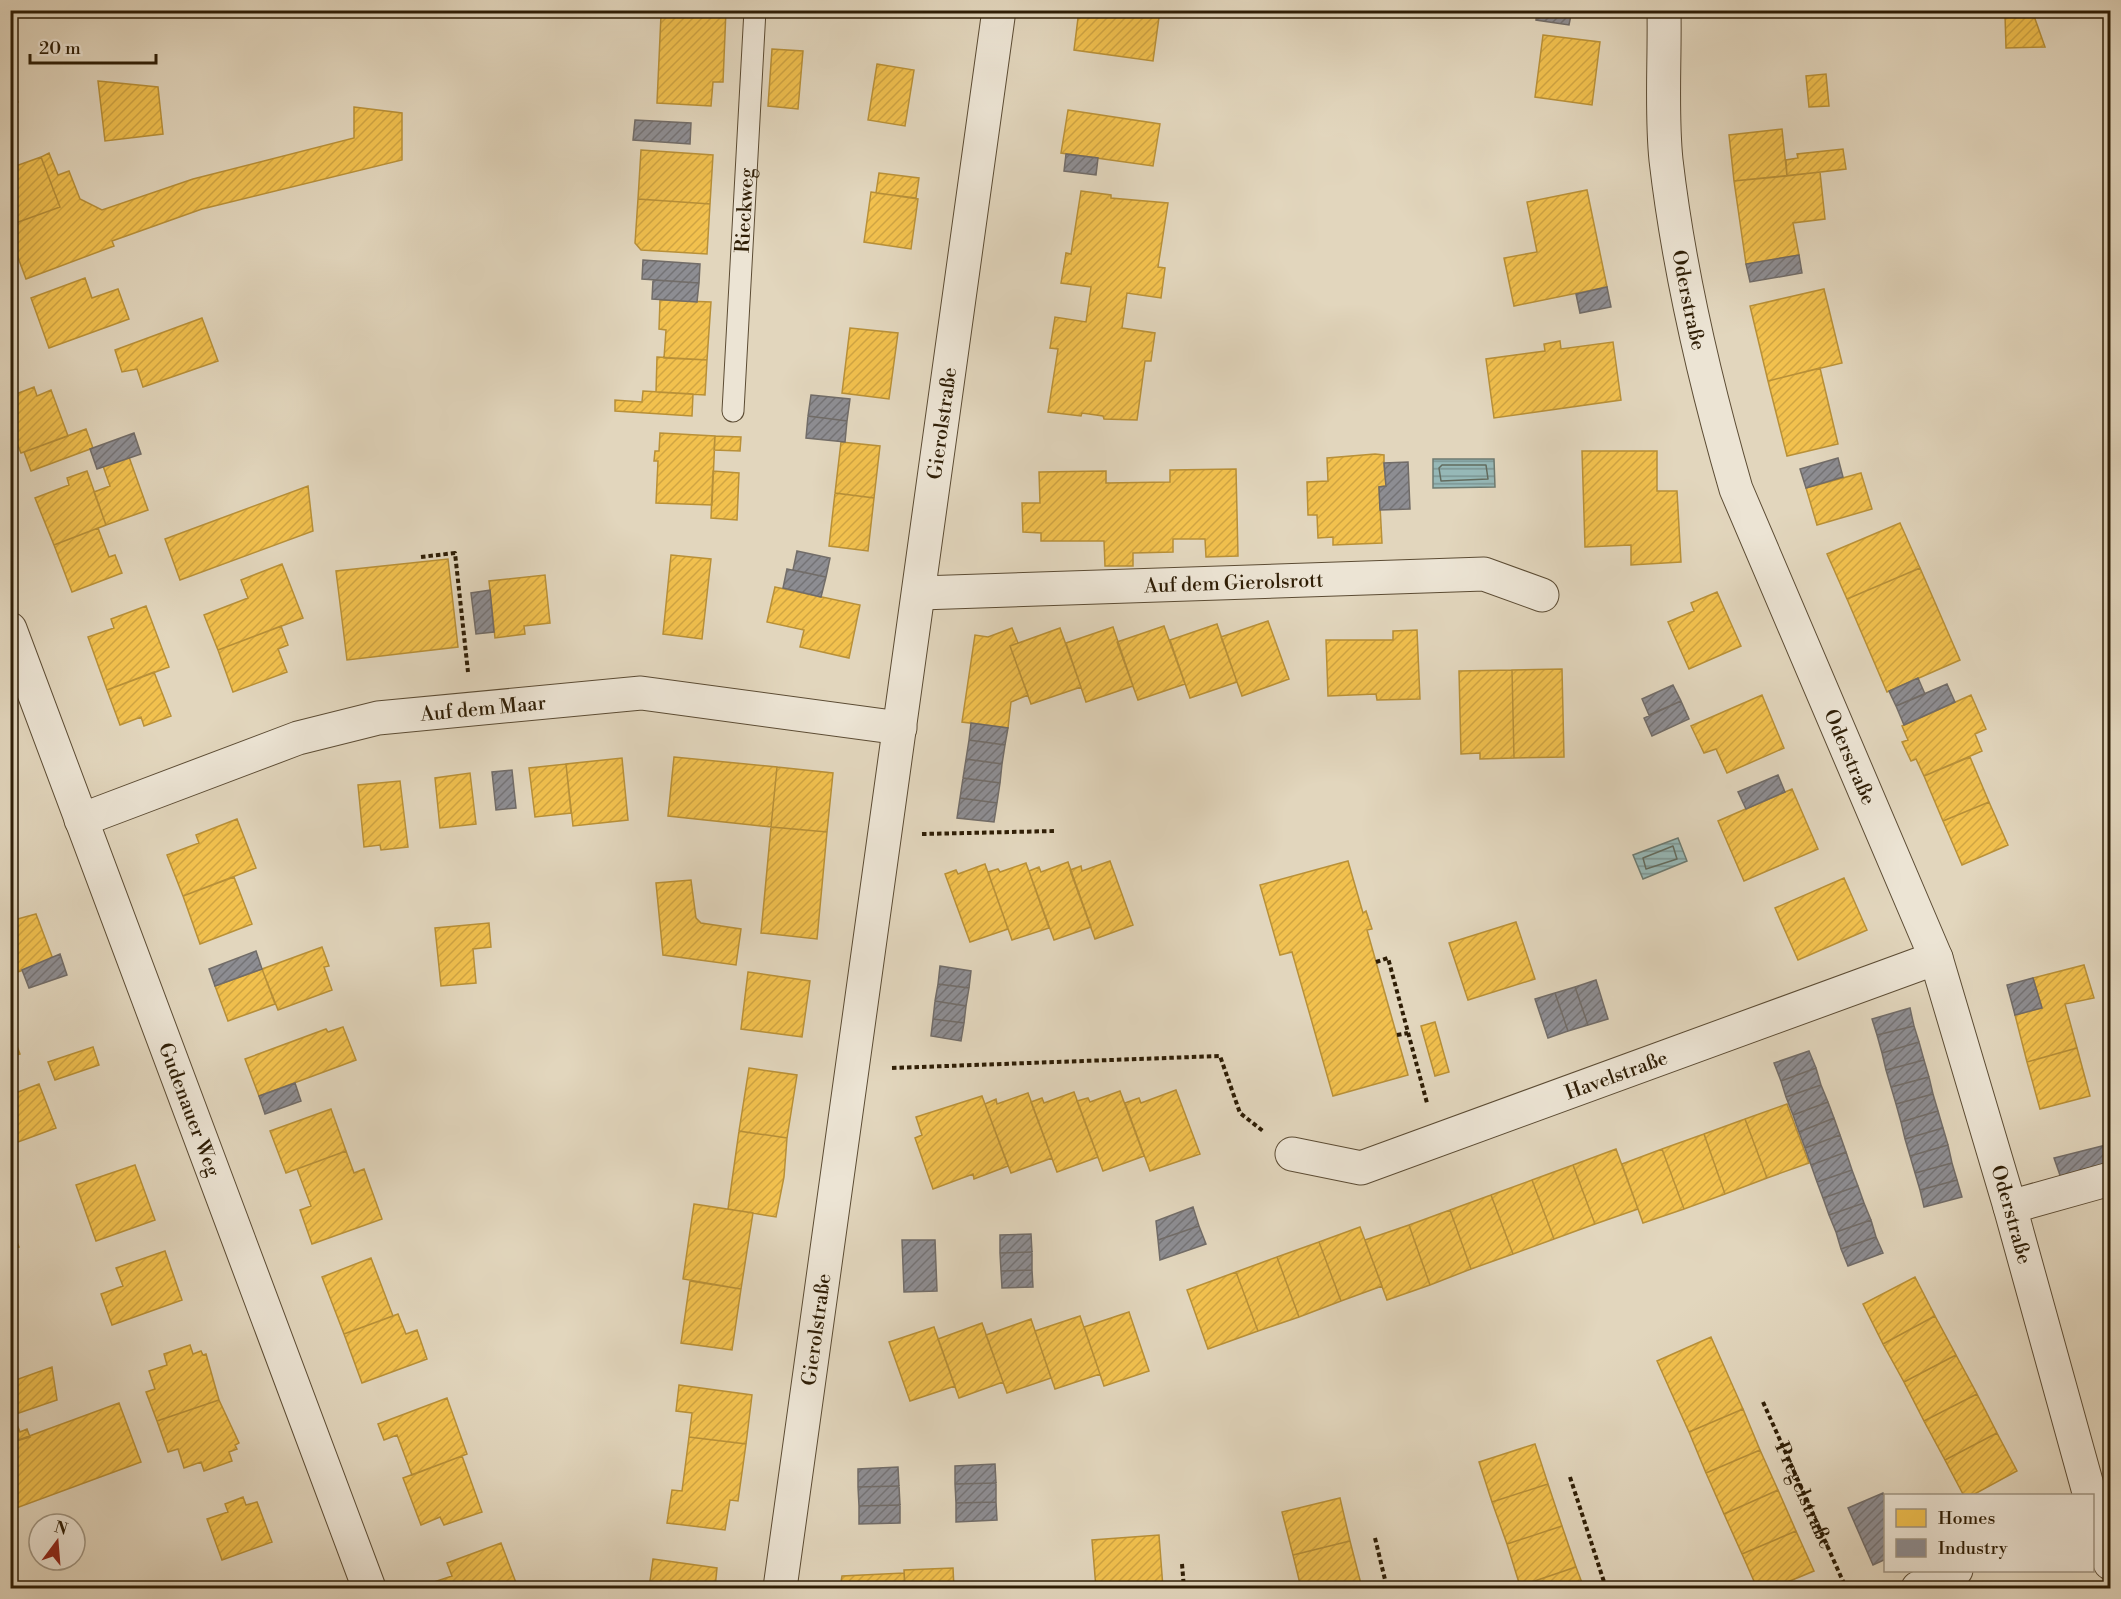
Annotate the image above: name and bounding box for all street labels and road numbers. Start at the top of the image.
street label: Rieckweg [731,167,760,254]
street label: Oderstraße [1665,248,1710,353]
street label: Gierolstraße [923,366,963,481]
street label: Auf dem Gierolsrott [1143,568,1324,599]
street label: Auf dem Maar [418,691,548,728]
street label: Oderstraße [1817,706,1880,809]
street label: Gudenauer Weg [152,1039,225,1181]
street label: Havelstraße [1562,1046,1672,1106]
street label: Oderstraße [1984,1162,2036,1267]
street label: Gierolstraße [797,1272,838,1387]
street label: Pregelstraße [1768,1438,1838,1553]

